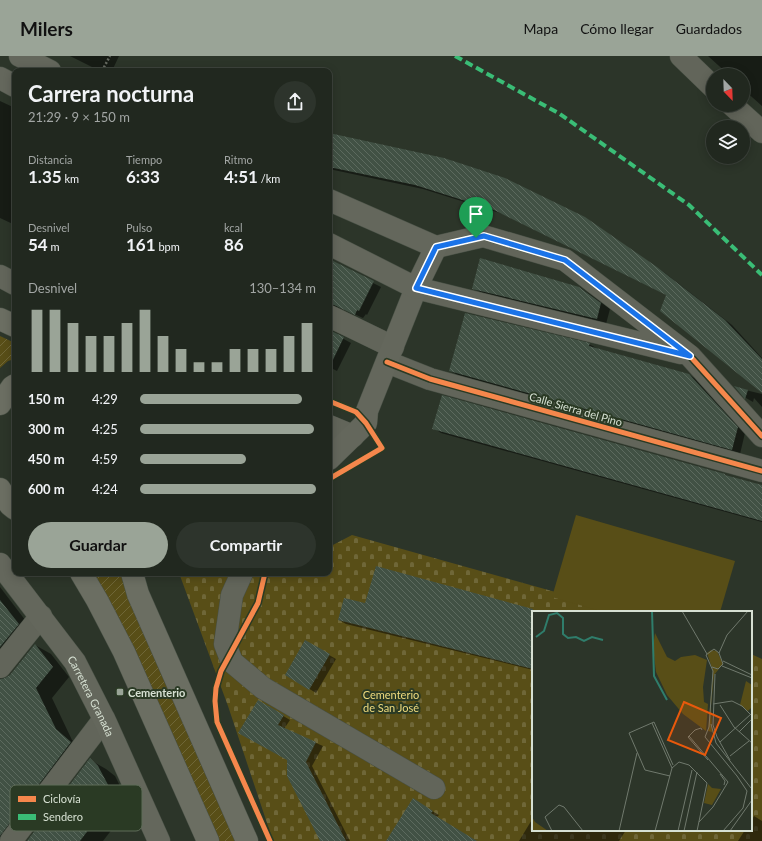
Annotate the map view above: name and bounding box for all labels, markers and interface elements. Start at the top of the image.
text: Milers [20,17,73,40]
text: Mapa [524,20,558,37]
text: Cómo llegar [580,20,654,37]
text: Guardados [676,20,742,37]
north arrow [706,68,750,112]
map controls [706,68,750,164]
text: Carrera nocturna [28,80,194,107]
button: share [274,81,316,123]
text: 21:29 · 9 × 150 m [28,109,130,125]
button: layers [706,120,750,164]
text: Distancia [28,153,73,166]
text: Tiempo [126,153,162,166]
text: Ritmo [224,153,253,166]
text: 1.35 [28,166,62,187]
text: 6:33 [126,166,160,187]
text: 4:51 [224,166,258,187]
text: km [62,172,79,185]
text: /km [258,172,280,185]
pin [459,197,493,238]
icon: arrive [465,203,487,225]
text: Desnivel [28,221,70,234]
text: Pulso [126,221,152,234]
text: kcal [224,221,243,234]
text: 54 [28,234,48,255]
text: 161 [126,234,156,255]
text: 86 [224,234,244,255]
text: m [48,240,60,253]
text: bpm [156,240,180,253]
text: Desnivel [28,280,77,296]
text: 130–134 m [249,280,316,296]
street label: Calle Sierra del Pino [528,389,624,429]
text: 150 m [28,391,65,407]
text: 4:29 [92,391,118,407]
text: 300 m [28,421,65,437]
text: 4:25 [92,421,118,437]
text: 450 m [28,451,65,467]
text: 4:59 [92,451,118,467]
text: 600 m [28,481,65,497]
text: 4:24 [92,481,118,497]
button: Guardar [28,522,168,568]
button: Compartir [176,522,316,568]
inset map [532,611,752,831]
street label: Carretera Granada [66,653,118,738]
place label: Cementerio [128,686,185,699]
marker: Cementerio [115,687,125,697]
park label: Cementerio de San José [363,688,419,714]
legend [10,785,142,831]
text: Ciclovía [43,792,81,805]
text: Sendero [43,810,83,823]

